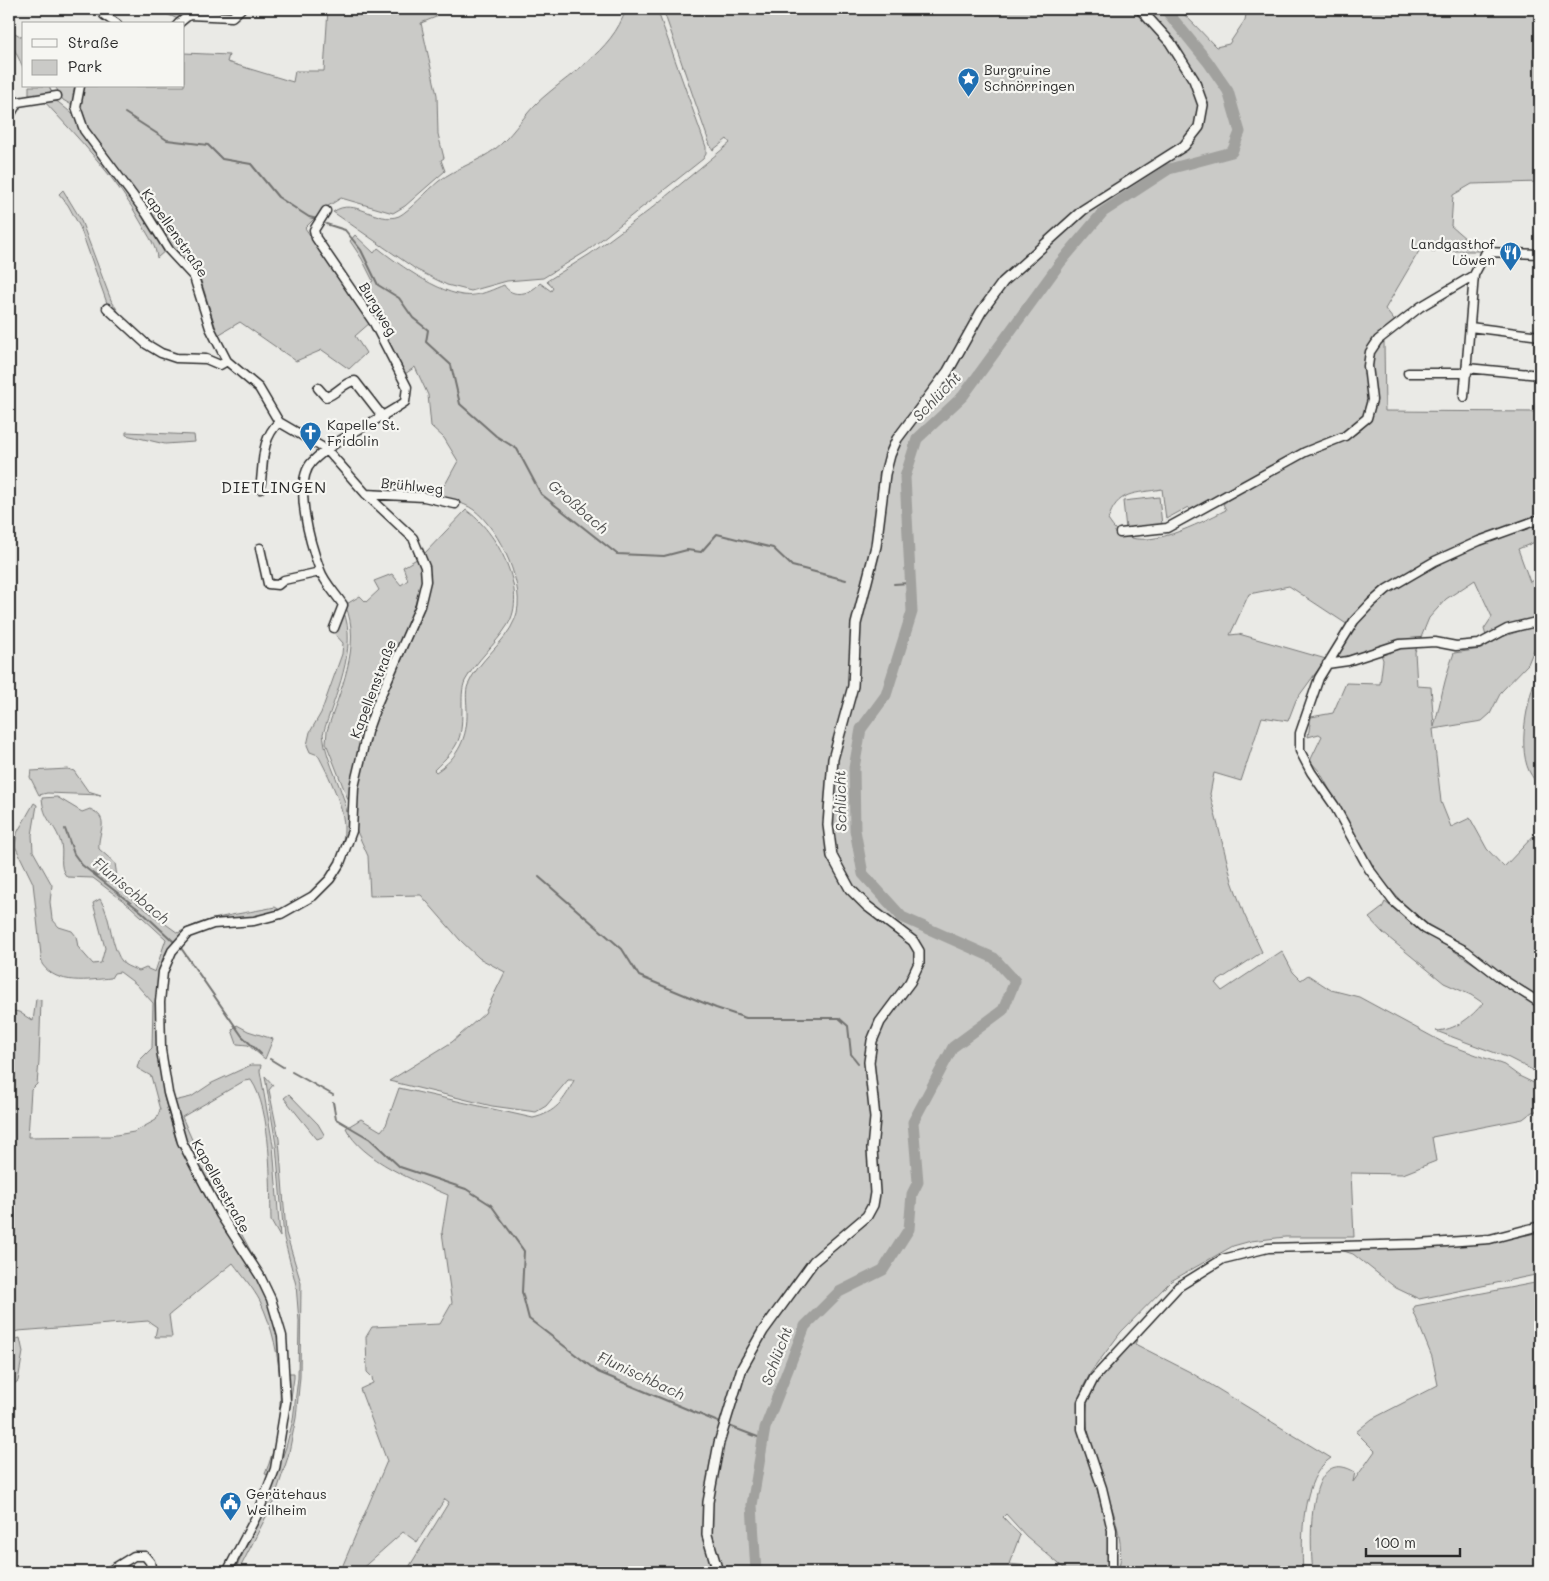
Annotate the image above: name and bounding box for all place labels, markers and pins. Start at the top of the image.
place label: Burgruine Schnörringen [984,60,1075,95]
place icon: Burgruine Schnörringen [956,66,980,97]
place label: Landgasthof Löwen [1411,234,1496,269]
restaurant icon: Landgasthof Löwen [1499,240,1523,271]
place label: Kapelle St. Fridolin [327,415,400,450]
church icon: Kapelle St. Fridolin [299,421,323,452]
place label: Gerätehaus Weilheim [246,1484,327,1519]
public building icon: Gerätehaus Weilheim [218,1490,242,1521]

